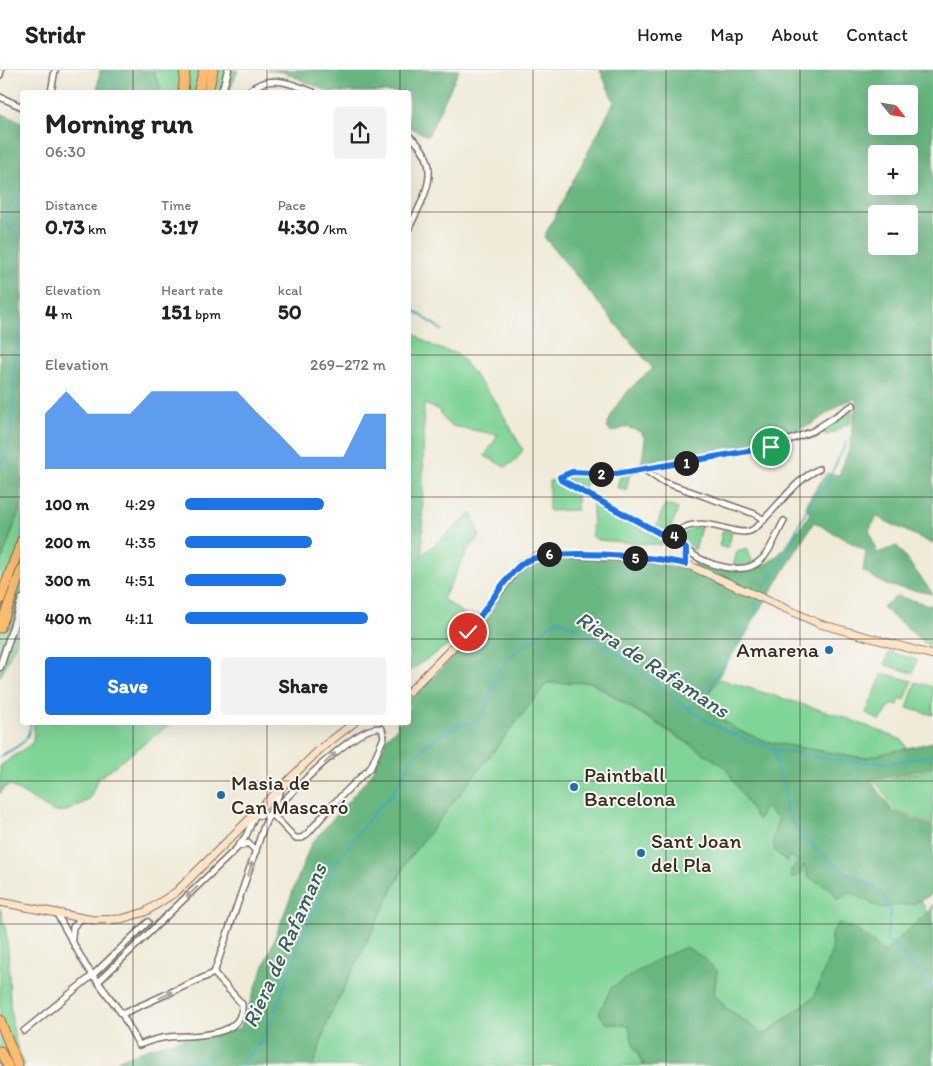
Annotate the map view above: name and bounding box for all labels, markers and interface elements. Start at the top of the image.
text: Stridr [25,20,85,49]
text: Home [637,24,683,46]
text: Map [711,24,744,46]
text: About [772,24,818,46]
text: Contact [846,24,908,46]
north arrow [868,85,918,135]
map controls [868,85,918,255]
text: Morning run [45,106,193,140]
button: share [334,107,386,159]
text: 06:30 [45,142,86,161]
button: + [868,145,918,195]
text: Distance [45,197,97,214]
text: Time [161,197,191,214]
text: Pace [278,197,306,214]
button: − [868,205,918,255]
text: 0.73 [45,214,85,239]
text: 3:17 [161,214,198,239]
text: 4:30 [278,214,320,239]
text: km [85,221,107,238]
text: /km [320,221,347,238]
text: Elevation [45,282,101,299]
text: Heart rate [161,282,223,299]
text: kcal [278,282,303,299]
text: 4 [45,299,58,324]
text: 151 [161,299,192,324]
text: 50 [278,299,302,324]
text: m [58,306,73,323]
text: bpm [192,306,221,323]
text: Elevation [45,355,109,374]
text: 269–272 m [310,355,386,374]
pin [750,426,792,468]
icon: arrive [757,433,785,461]
pin: 1 [674,450,698,476]
text: 1 [683,455,690,472]
pin: 2 [588,462,614,486]
text: 2 [598,466,605,483]
text: 100 m [45,495,89,514]
text: 4:29 [125,495,155,514]
pin: 4 [662,524,686,548]
text: 4 [670,528,679,545]
text: 200 m [45,533,90,552]
text: 4:35 [125,533,156,552]
pin: 6 [536,542,562,566]
text: 6 [546,546,553,563]
pin: 5 [622,546,648,570]
text: 5 [632,550,639,567]
text: 300 m [45,571,91,590]
text: 4:51 [125,571,154,590]
water label: Riera de Rafamans [571,605,735,725]
text: 400 m [45,609,91,628]
text: 4:11 [125,609,153,628]
pin [447,611,489,653]
icon: check [454,618,482,646]
place label: Amarena [736,637,819,662]
marker: Amarena [823,644,835,656]
button: Save [45,657,211,715]
button: Share [221,657,386,715]
one-way arrow [324,752,336,764]
place label: Paintball Barcelona [584,762,676,811]
place label: Masia de Can Mascaró [231,770,349,819]
marker: Paintball Barcelona [568,781,580,793]
marker: Masia de Can Mascaró [215,789,227,801]
place label: Sant Joan del Pla [651,828,741,877]
marker: Sant Joan del Pla [635,847,647,859]
water label: Riera de Rafamans [236,858,333,1032]
one-way arrow [245,862,255,878]
one-way arrow [186,886,198,898]
one-way arrow [158,989,173,999]

